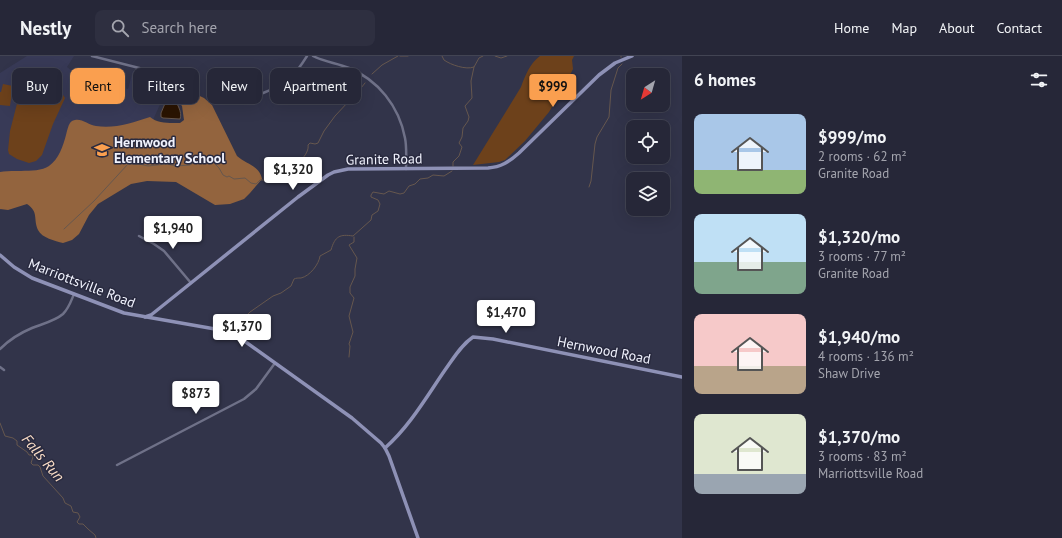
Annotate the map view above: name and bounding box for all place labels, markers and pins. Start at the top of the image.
pin: $999 [529,74,577,108]
place label: Hernwood Elementary School [114,133,226,167]
school or university icon: Hernwood Elementary School [93,141,111,159]
pin: $1,320 [260,157,326,191]
pin: $1,940 [140,216,206,250]
pin: $1,470 [473,300,539,334]
pin: $1,370 [209,314,275,348]
pin: $873 [172,381,220,415]

